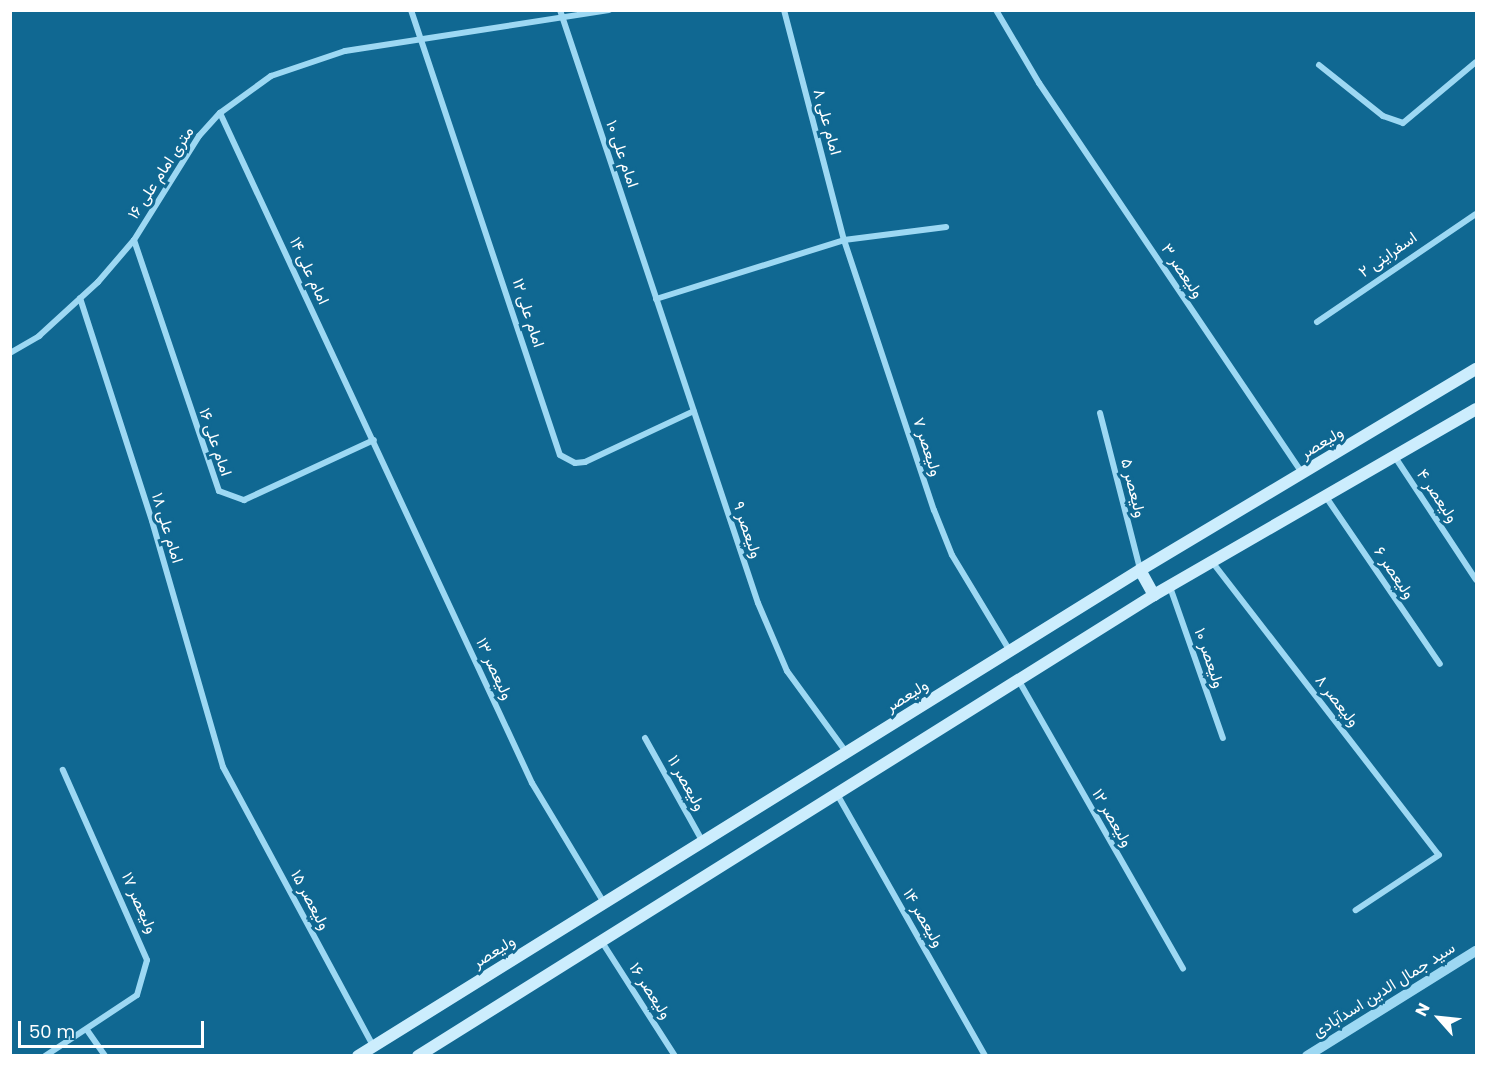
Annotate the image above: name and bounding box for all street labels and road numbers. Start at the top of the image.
street label: امام علی ۸ [809,87,845,157]
street label: امام علی ۱۰ [602,118,642,190]
street label: ۱۶ متری امام علی [124,123,198,223]
street label: اسفراینی ۲ [1355,228,1421,282]
street label: امام علی ۱۴ [285,234,333,308]
street label: ولیعصر ۳ [1157,240,1207,302]
street label: امام علی ۱۲ [508,276,548,350]
street label: امام علی ۱۶ [194,405,236,479]
street label: ولیعصر ۷ [909,415,945,479]
street label: ولیعصر [1297,423,1347,463]
street label: ولیعصر ۵ [1116,456,1150,520]
street label: ولیعصر ۴ [1412,466,1462,526]
street label: امام علی ۱۸ [147,491,187,565]
street label: ولیعصر ۹ [728,499,766,561]
street label: ولیعصر ۶ [1370,543,1418,603]
street label: ولیعصر ۱۰ [1190,625,1228,691]
street label: ولیعصر ۱۳ [471,635,517,703]
street label: ولیعصر ۸ [1311,671,1363,731]
street label: ولیعصر [882,676,932,716]
street label: ولیعصر ۱۱ [663,752,709,814]
street label: ولیعصر ۱۲ [1088,786,1136,850]
street label: ولیعصر ۱۵ [286,867,334,933]
street label: ولیعصر ۱۷ [117,869,161,937]
street label: ولیعصر ۱۴ [899,885,947,951]
street label: ولیعصر [469,932,519,972]
street label: سید جمال الدین اسدآبادی [1309,938,1459,1042]
street label: ولیعصر ۱۶ [625,959,675,1023]

